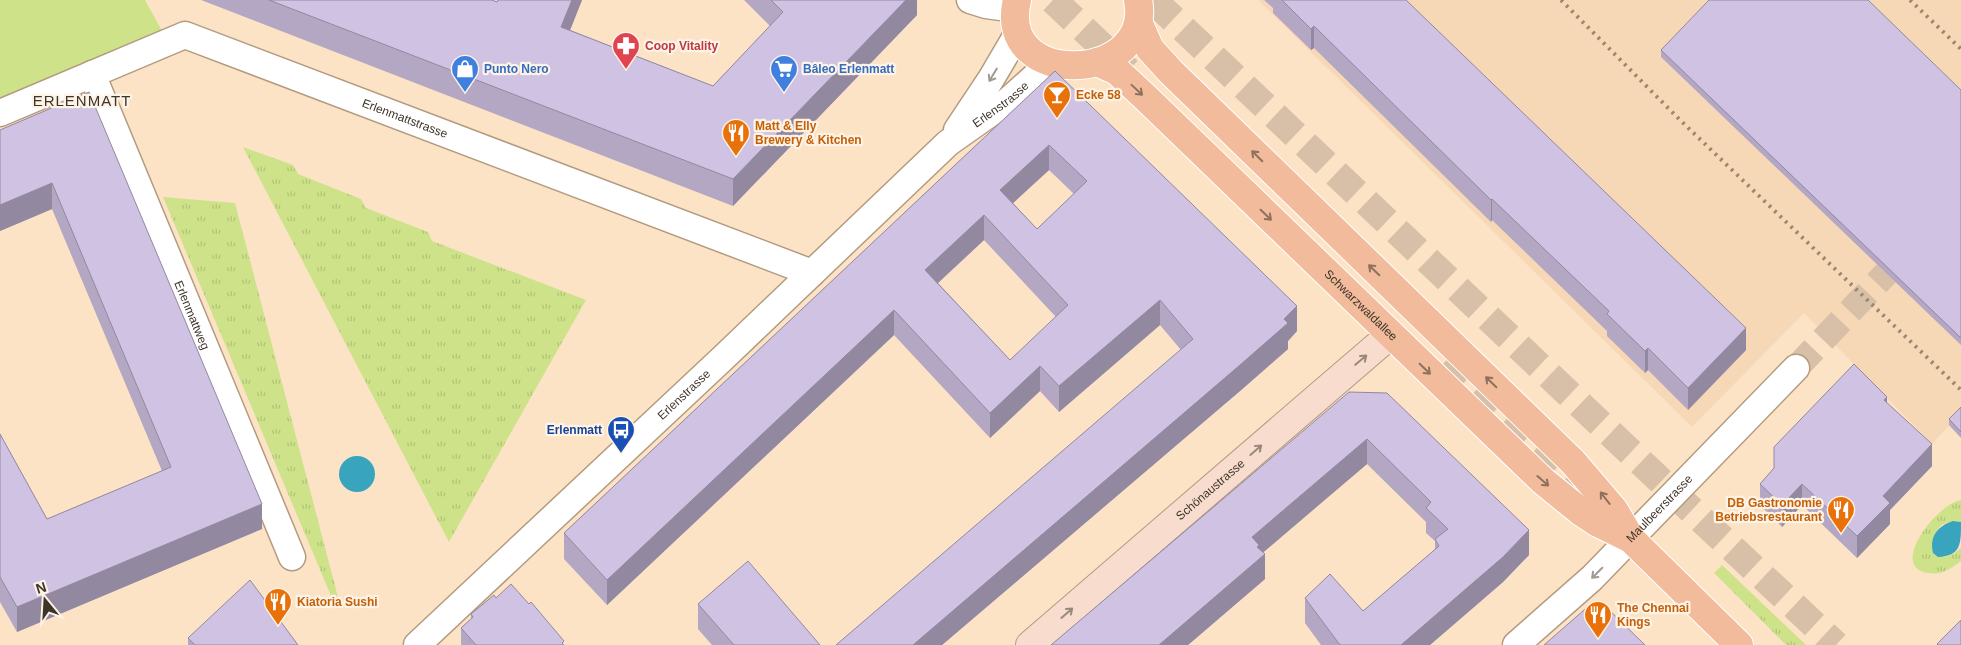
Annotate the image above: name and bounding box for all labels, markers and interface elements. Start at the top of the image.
pharmacy icon: Coop Vitality [611,31,641,70]
place label: Coop Vitality [645,39,718,53]
shop icon: Punto Nero [450,54,480,93]
supermarket icon: Bâleo Erlenmatt [769,54,799,93]
place label: Punto Nero [484,62,549,76]
place label: Bâleo Erlenmatt [803,62,894,76]
one-way arrow [987,68,997,82]
street label: Erlenstrasse [970,78,1032,130]
bar icon: Ecke 58 [1042,80,1072,119]
one-way arrow [1130,84,1143,95]
place label: Ecke 58 [1076,88,1121,102]
district label: ERLENMATT [33,92,131,109]
street label: Erlenmattstrasse [360,96,450,141]
restaurant icon: Matt & Elly Brewery & Kitchen [721,118,751,157]
place label: Matt & Elly Brewery & Kitchen [755,119,862,147]
one-way arrow [1251,150,1263,162]
one-way arrow [1260,209,1272,221]
one-way arrow [1368,264,1380,276]
street label: Schwarzwaldallee [1321,267,1400,344]
street label: Erlenmattweg [171,279,212,352]
one-way arrow [1354,354,1367,366]
one-way arrow [1419,363,1432,375]
street label: Erlenstrasse [655,366,713,423]
one-way arrow [1484,376,1497,388]
bus stop icon: Erlenmatt [606,415,636,454]
place label: Erlenmatt [547,423,602,437]
one-way arrow [1250,444,1263,455]
street label: Schönaustrasse [1173,456,1248,523]
street label: Maulbeerstrasse [1623,472,1696,545]
one-way arrow [1537,475,1550,487]
one-way arrow [1599,492,1610,505]
restaurant icon: DB Gastronomie Betriebsrestaurant [1826,495,1856,534]
place label: DB Gastronomie Betriebsrestaurant [1715,496,1822,524]
one-way arrow [1591,567,1603,580]
north arrow [20,575,70,625]
text: N [34,578,48,597]
restaurant icon: Kiatoria Sushi [263,587,293,626]
place label: Kiatoria Sushi [297,595,378,609]
restaurant icon: The Chennai Kings [1583,600,1613,639]
place label: The Chennai Kings [1617,601,1689,629]
one-way arrow [1061,607,1074,619]

